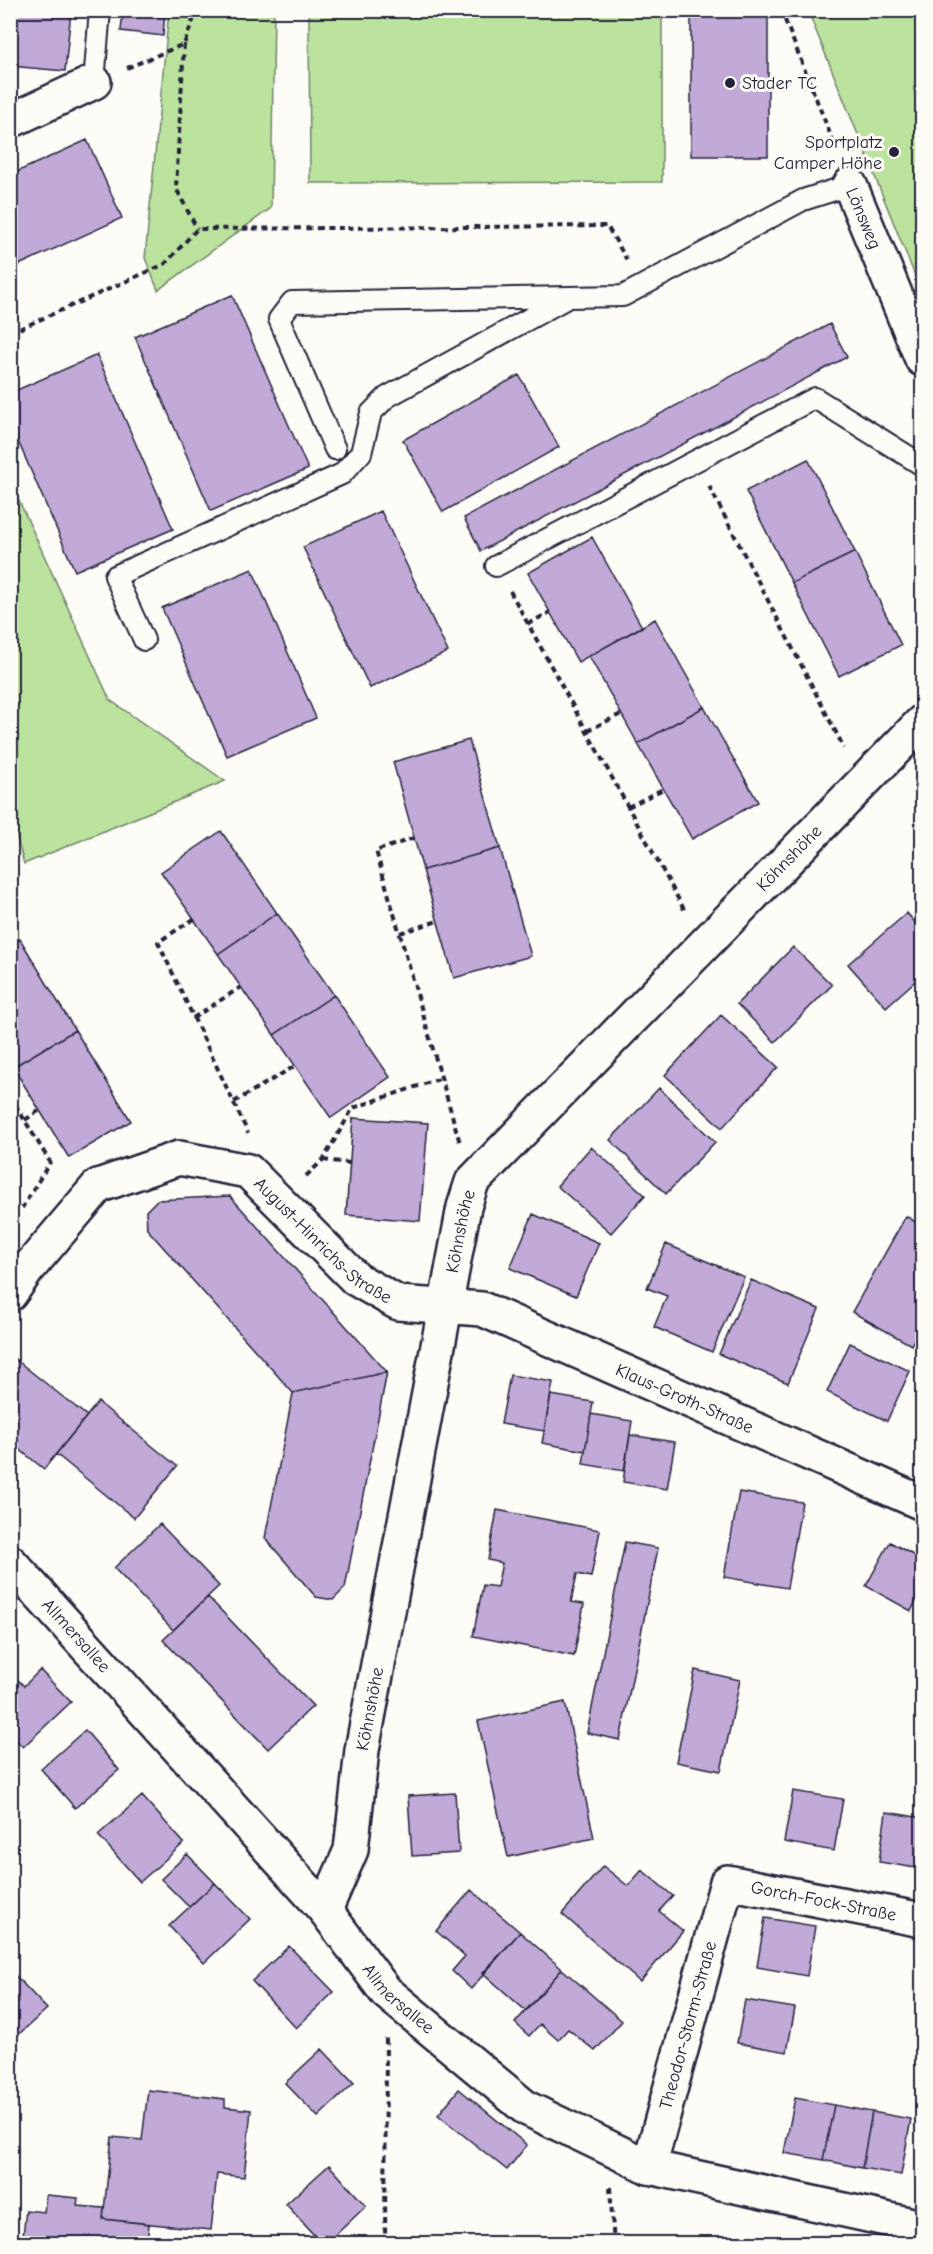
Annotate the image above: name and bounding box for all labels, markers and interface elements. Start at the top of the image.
place label: Stader TC [742,73,817,94]
marker: Stader TC [723,76,737,90]
place label: Sportplatz Camper Höhe [774,132,882,174]
marker: Sportplatz Camper Höhe [887,145,901,159]
street label: Lönsweg [841,185,885,252]
street label: Köhnshöhe [752,821,826,896]
street label: August-Hinrichs-Straße [249,1173,395,1308]
street label: Köhnshöhe [442,1187,480,1275]
street label: Klaus-Groth-Straße [612,1359,756,1438]
street label: Allmersallee [37,1595,115,1677]
street label: Köhnshöhe [352,1665,388,1752]
street label: Gorch-Fock-Straße [749,1877,898,1926]
street label: Theodor-Storm-Straße [655,1939,721,2112]
street label: Allmersallee [358,1960,438,2038]

